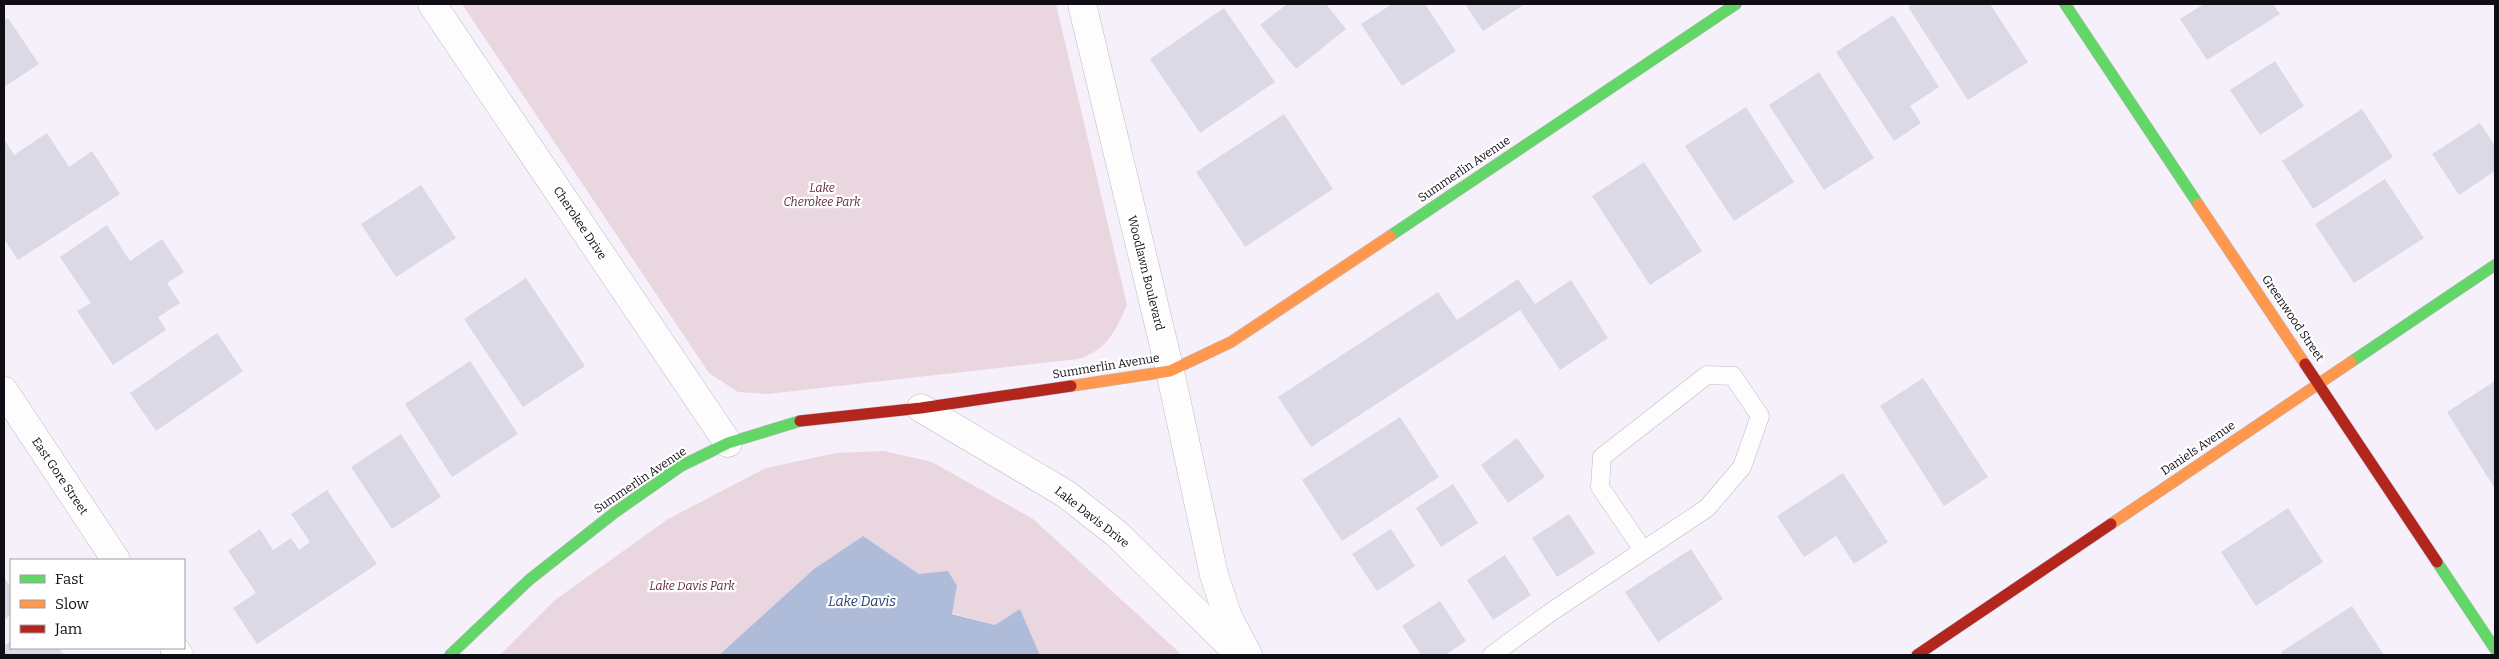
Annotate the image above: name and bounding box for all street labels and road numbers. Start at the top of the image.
street label: Summerlin Avenue [1415,133,1513,205]
street label: Cherokee Drive [550,184,610,262]
street label: Woodlawn Boulevard [1125,214,1167,332]
street label: Greenwood Street [2259,272,2327,364]
street label: Summerlin Avenue [1051,351,1161,381]
street label: Daniels Avenue [2158,418,2238,478]
street label: East Gore Street [29,435,91,518]
street label: Summerlin Avenue [591,444,689,516]
street label: Lake Davis Drive [1052,484,1132,550]

